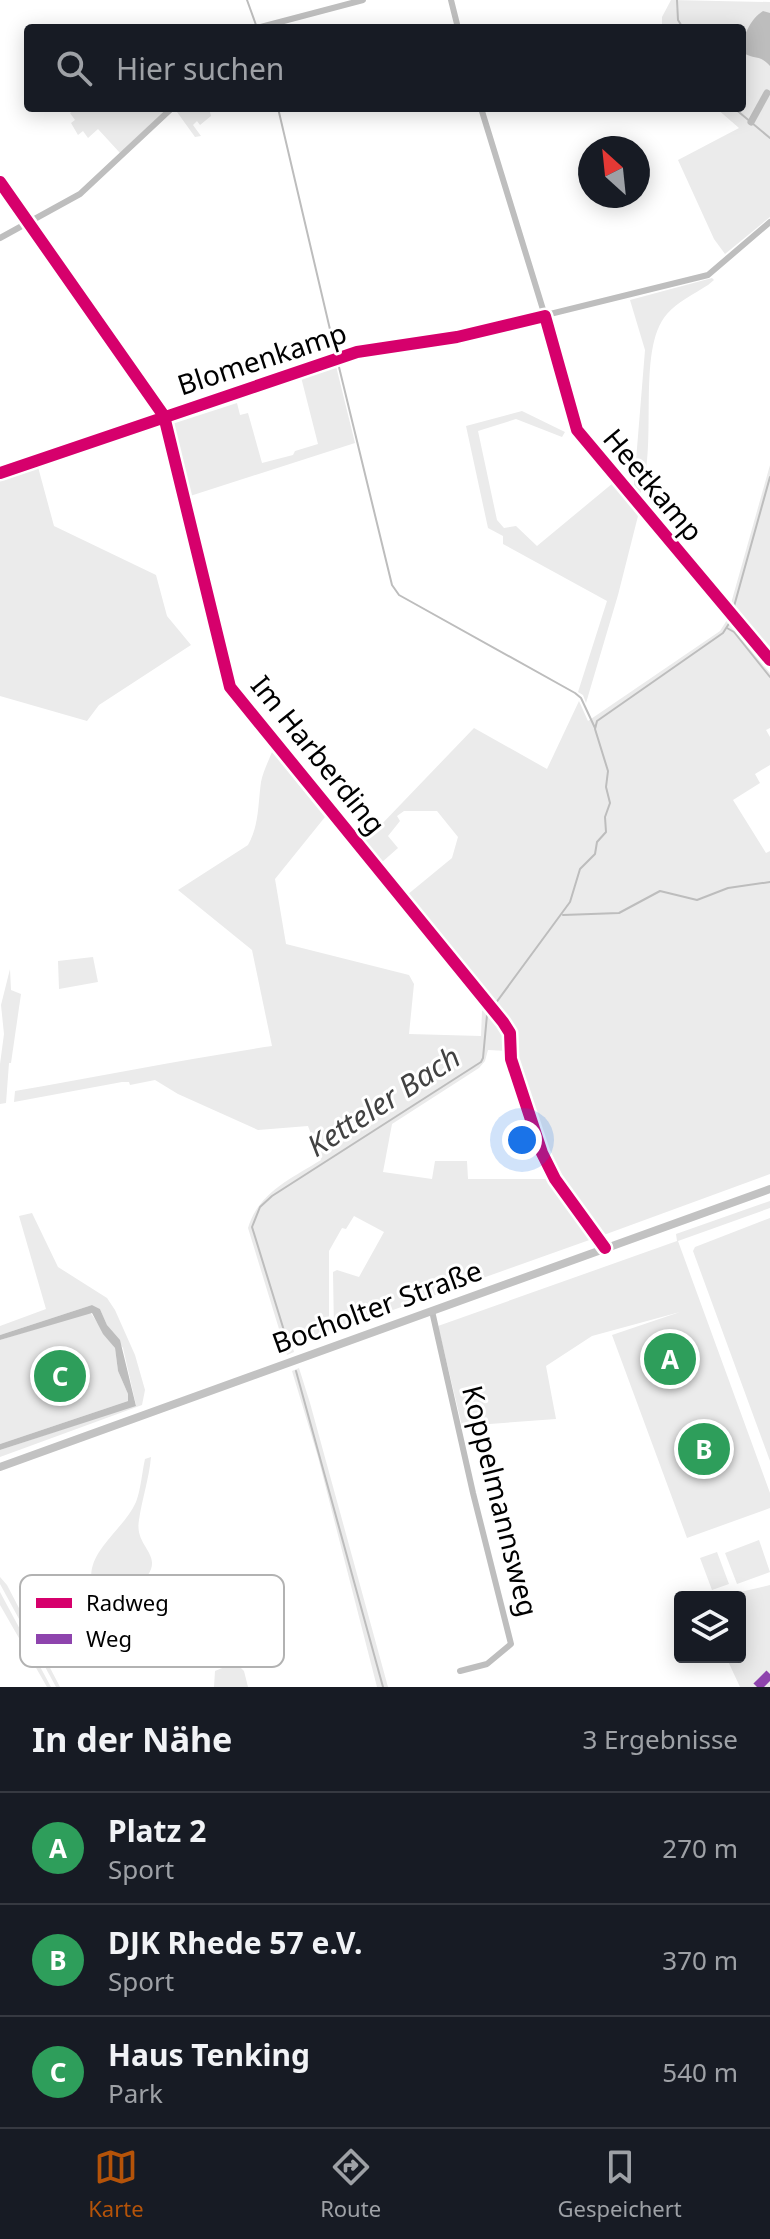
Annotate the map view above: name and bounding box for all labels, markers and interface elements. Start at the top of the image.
search box [24,24,746,112]
icon: search [52,46,96,90]
text: Hier suchen [116,48,284,89]
north arrow [578,136,650,208]
street label: Blomenkamp [172,313,351,403]
street label: Heetkamp [595,420,712,549]
street label: Im Harberding [243,667,395,842]
water label: Ketteler Bach [299,1036,468,1166]
your location [502,1120,542,1160]
street label: Bocholter Straße [267,1251,487,1362]
pin: A [644,1329,696,1389]
pin: C [34,1346,86,1406]
street label: Koppelmannsweg [454,1381,548,1620]
pin: B [678,1419,730,1479]
legend [20,1575,284,1667]
text: Radweg [86,1587,169,1617]
map controls [674,1591,746,1663]
button: layers [674,1591,746,1663]
text: Weg [86,1623,132,1653]
text: In der Nähe [32,1716,232,1762]
text: 3 Ergebnisse [582,1721,738,1757]
text: Platz 2 [108,1810,206,1851]
text: A [49,1830,67,1866]
text: 270 m [662,1830,738,1866]
text: Sport [108,1851,174,1887]
text: DJK Rhede 57 e.V. [108,1922,362,1963]
text: B [49,1942,67,1978]
text: 370 m [662,1942,738,1978]
text: Sport [108,1963,174,1999]
text: Haus Tenking [108,2034,310,2075]
text: C [50,2054,66,2090]
text: 540 m [662,2054,738,2090]
text: Park [108,2075,163,2111]
tab: Karte [88,2145,144,2223]
tab: Route [320,2145,381,2223]
tab: Gespeichert [558,2145,682,2223]

